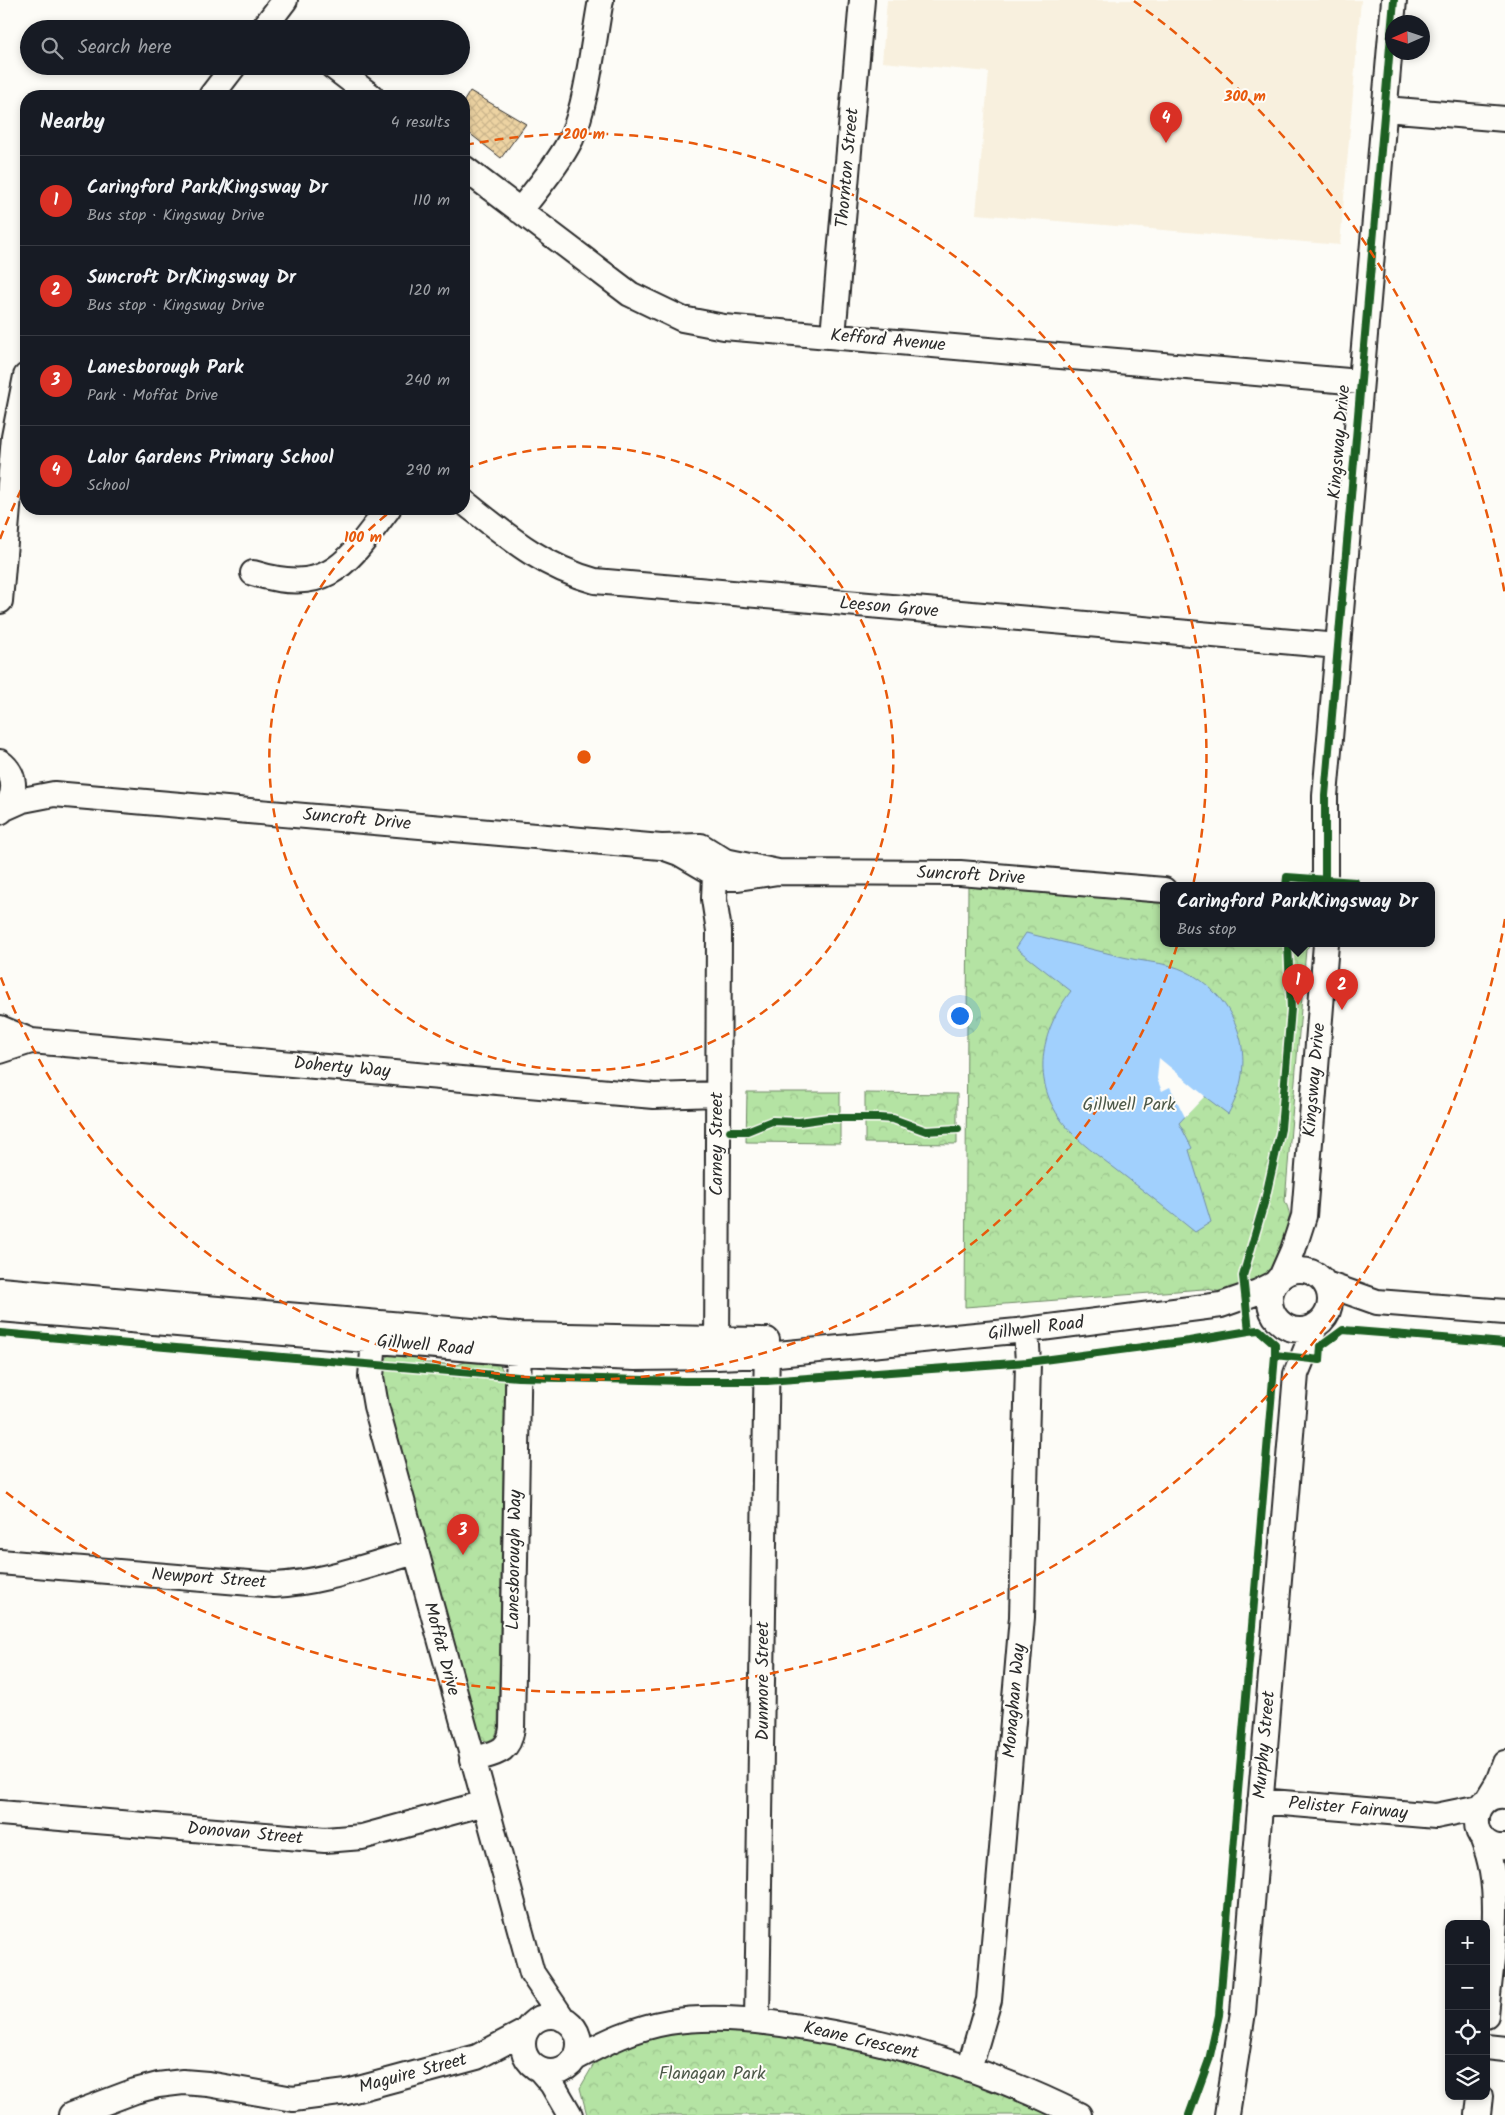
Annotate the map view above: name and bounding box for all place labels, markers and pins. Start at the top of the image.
pin: 4 [1150,102,1182,143]
centre of rings [575,748,593,766]
pin: 1 [1282,964,1314,1005]
pin: 2 [1326,969,1358,1010]
pin: 3 [447,1514,479,1555]

